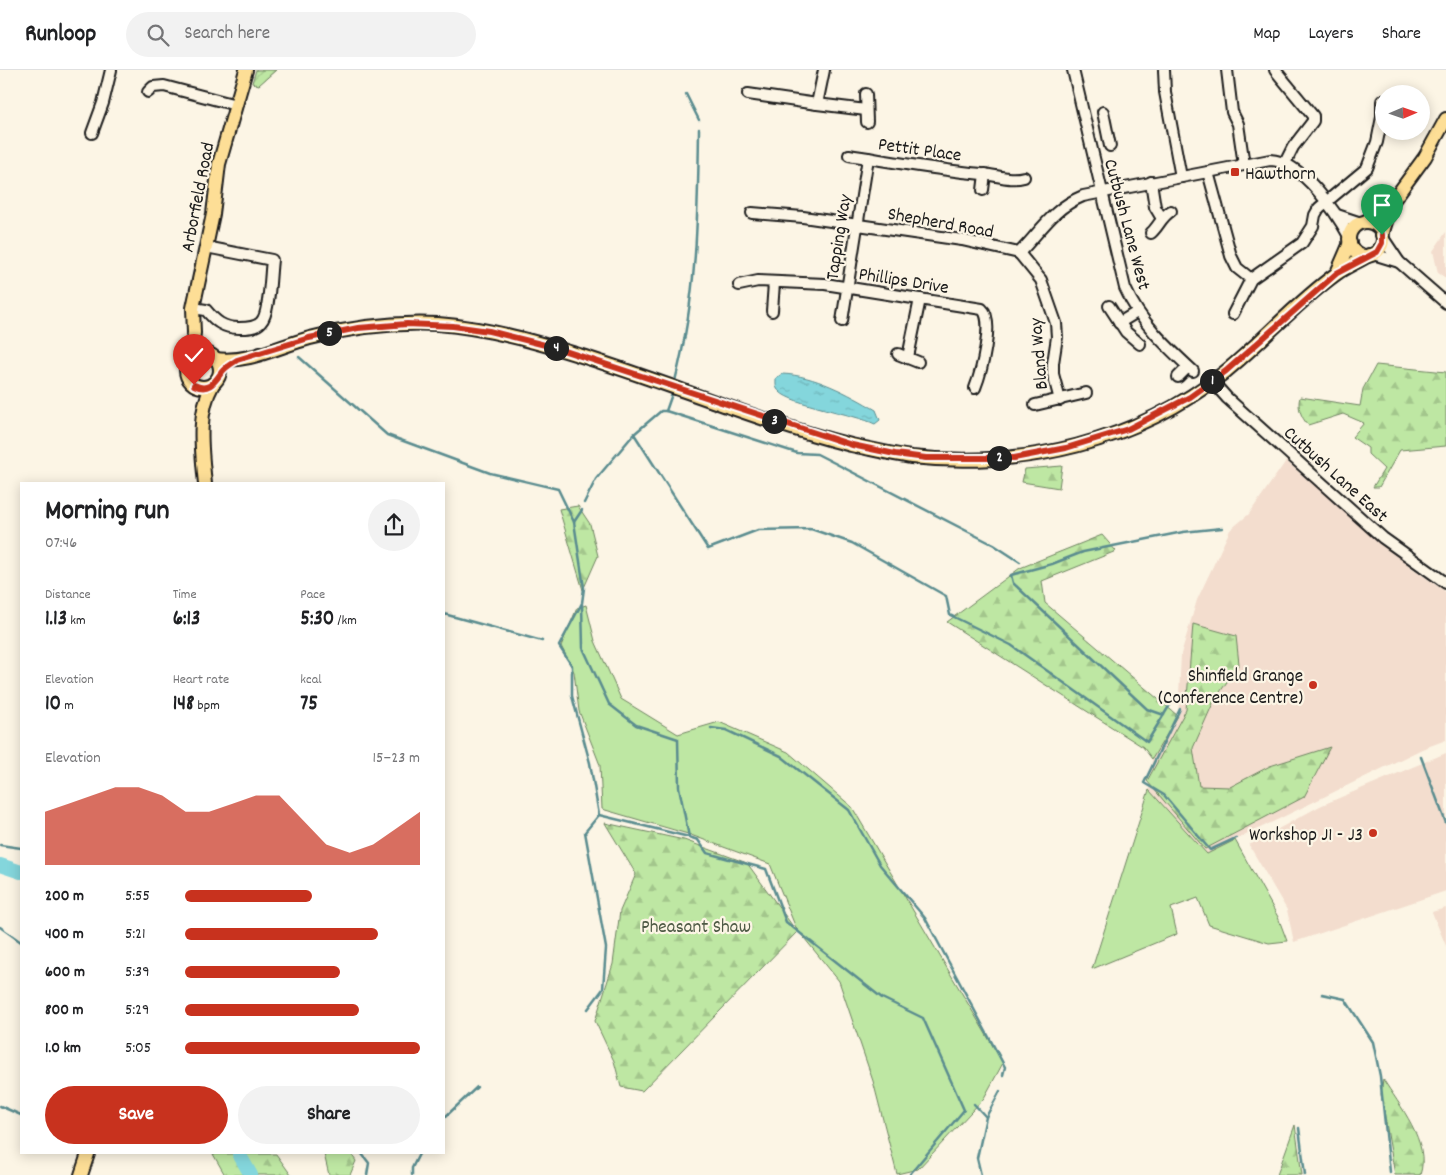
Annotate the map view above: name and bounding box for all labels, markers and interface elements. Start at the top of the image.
search box [126,12,476,57]
text: Runloop [25,18,96,52]
icon: search [144,21,172,49]
text: Search here [184,21,270,48]
text: Map [1253,22,1280,47]
text: Layers [1308,22,1354,47]
text: Share [1382,22,1421,47]
north arrow [1375,85,1430,140]
map controls [1375,85,1430,140]
street label: Pettit Place [876,132,963,171]
street label: Arborfield Road [176,140,223,255]
street label: Cutbush Lane West [1095,156,1156,293]
place label: Hawthorn [1245,162,1316,189]
marker: Hawthorn [1229,166,1241,178]
pin [1361,184,1403,235]
icon: arrive [1368,191,1396,219]
street label: Tapping Way [820,192,861,282]
street label: Shepherd Road [885,202,995,247]
street label: Phillips Drive [856,262,951,303]
street label: Bland Way [1024,316,1057,391]
pin: 5 [316,320,342,346]
text: 5 [326,323,333,343]
pin [173,334,215,385]
pin: 4 [544,336,568,360]
text: 4 [554,338,559,358]
icon: check [180,341,208,369]
pin: 1 [1200,368,1224,394]
text: 1 [1211,371,1214,391]
pin: 3 [762,408,786,434]
text: 3 [771,411,778,431]
street label: Cutbush Lane East [1276,421,1393,530]
pin: 2 [986,446,1012,470]
text: 2 [996,448,1003,468]
text: Morning run [45,493,169,533]
button: share [368,499,420,551]
text: 07:46 [45,532,77,555]
text: Distance [45,585,91,605]
text: Time [173,585,197,605]
text: Pace [300,585,325,605]
text: 1.13 [45,605,67,635]
text: 6:13 [173,605,200,635]
text: 5:30 [300,605,334,635]
text: km [67,611,86,631]
text: /km [334,611,357,631]
place label: Shinfield Grange (Conference Centre) [1158,664,1303,713]
text: Elevation [45,670,94,690]
text: Heart rate [173,670,229,690]
text: kcal [300,670,322,690]
marker: Shinfield Grange (Conference Centre) [1307,679,1319,691]
text: 10 [45,690,61,720]
text: 148 [173,690,194,720]
text: 75 [300,690,318,720]
text: m [61,696,74,716]
text: bpm [194,696,220,716]
text: Elevation [45,747,101,770]
text: 15–23 m [372,747,420,770]
place label: Workshop J1 - J3 [1249,823,1363,850]
marker: Workshop J1 - J3 [1367,827,1379,839]
text: 200 m [45,885,84,908]
text: 5:55 [125,885,150,908]
park label: Pheasant Shaw [641,915,751,942]
text: 400 m [45,923,84,946]
text: 5:21 [125,923,146,946]
text: 600 m [45,961,85,984]
text: 5:39 [125,961,150,984]
text: 800 m [45,999,84,1022]
text: 5:29 [125,999,149,1022]
text: 1.0 km [45,1037,81,1060]
text: 5:05 [125,1037,151,1060]
button: Save [45,1086,228,1144]
button: Share [238,1086,420,1144]

